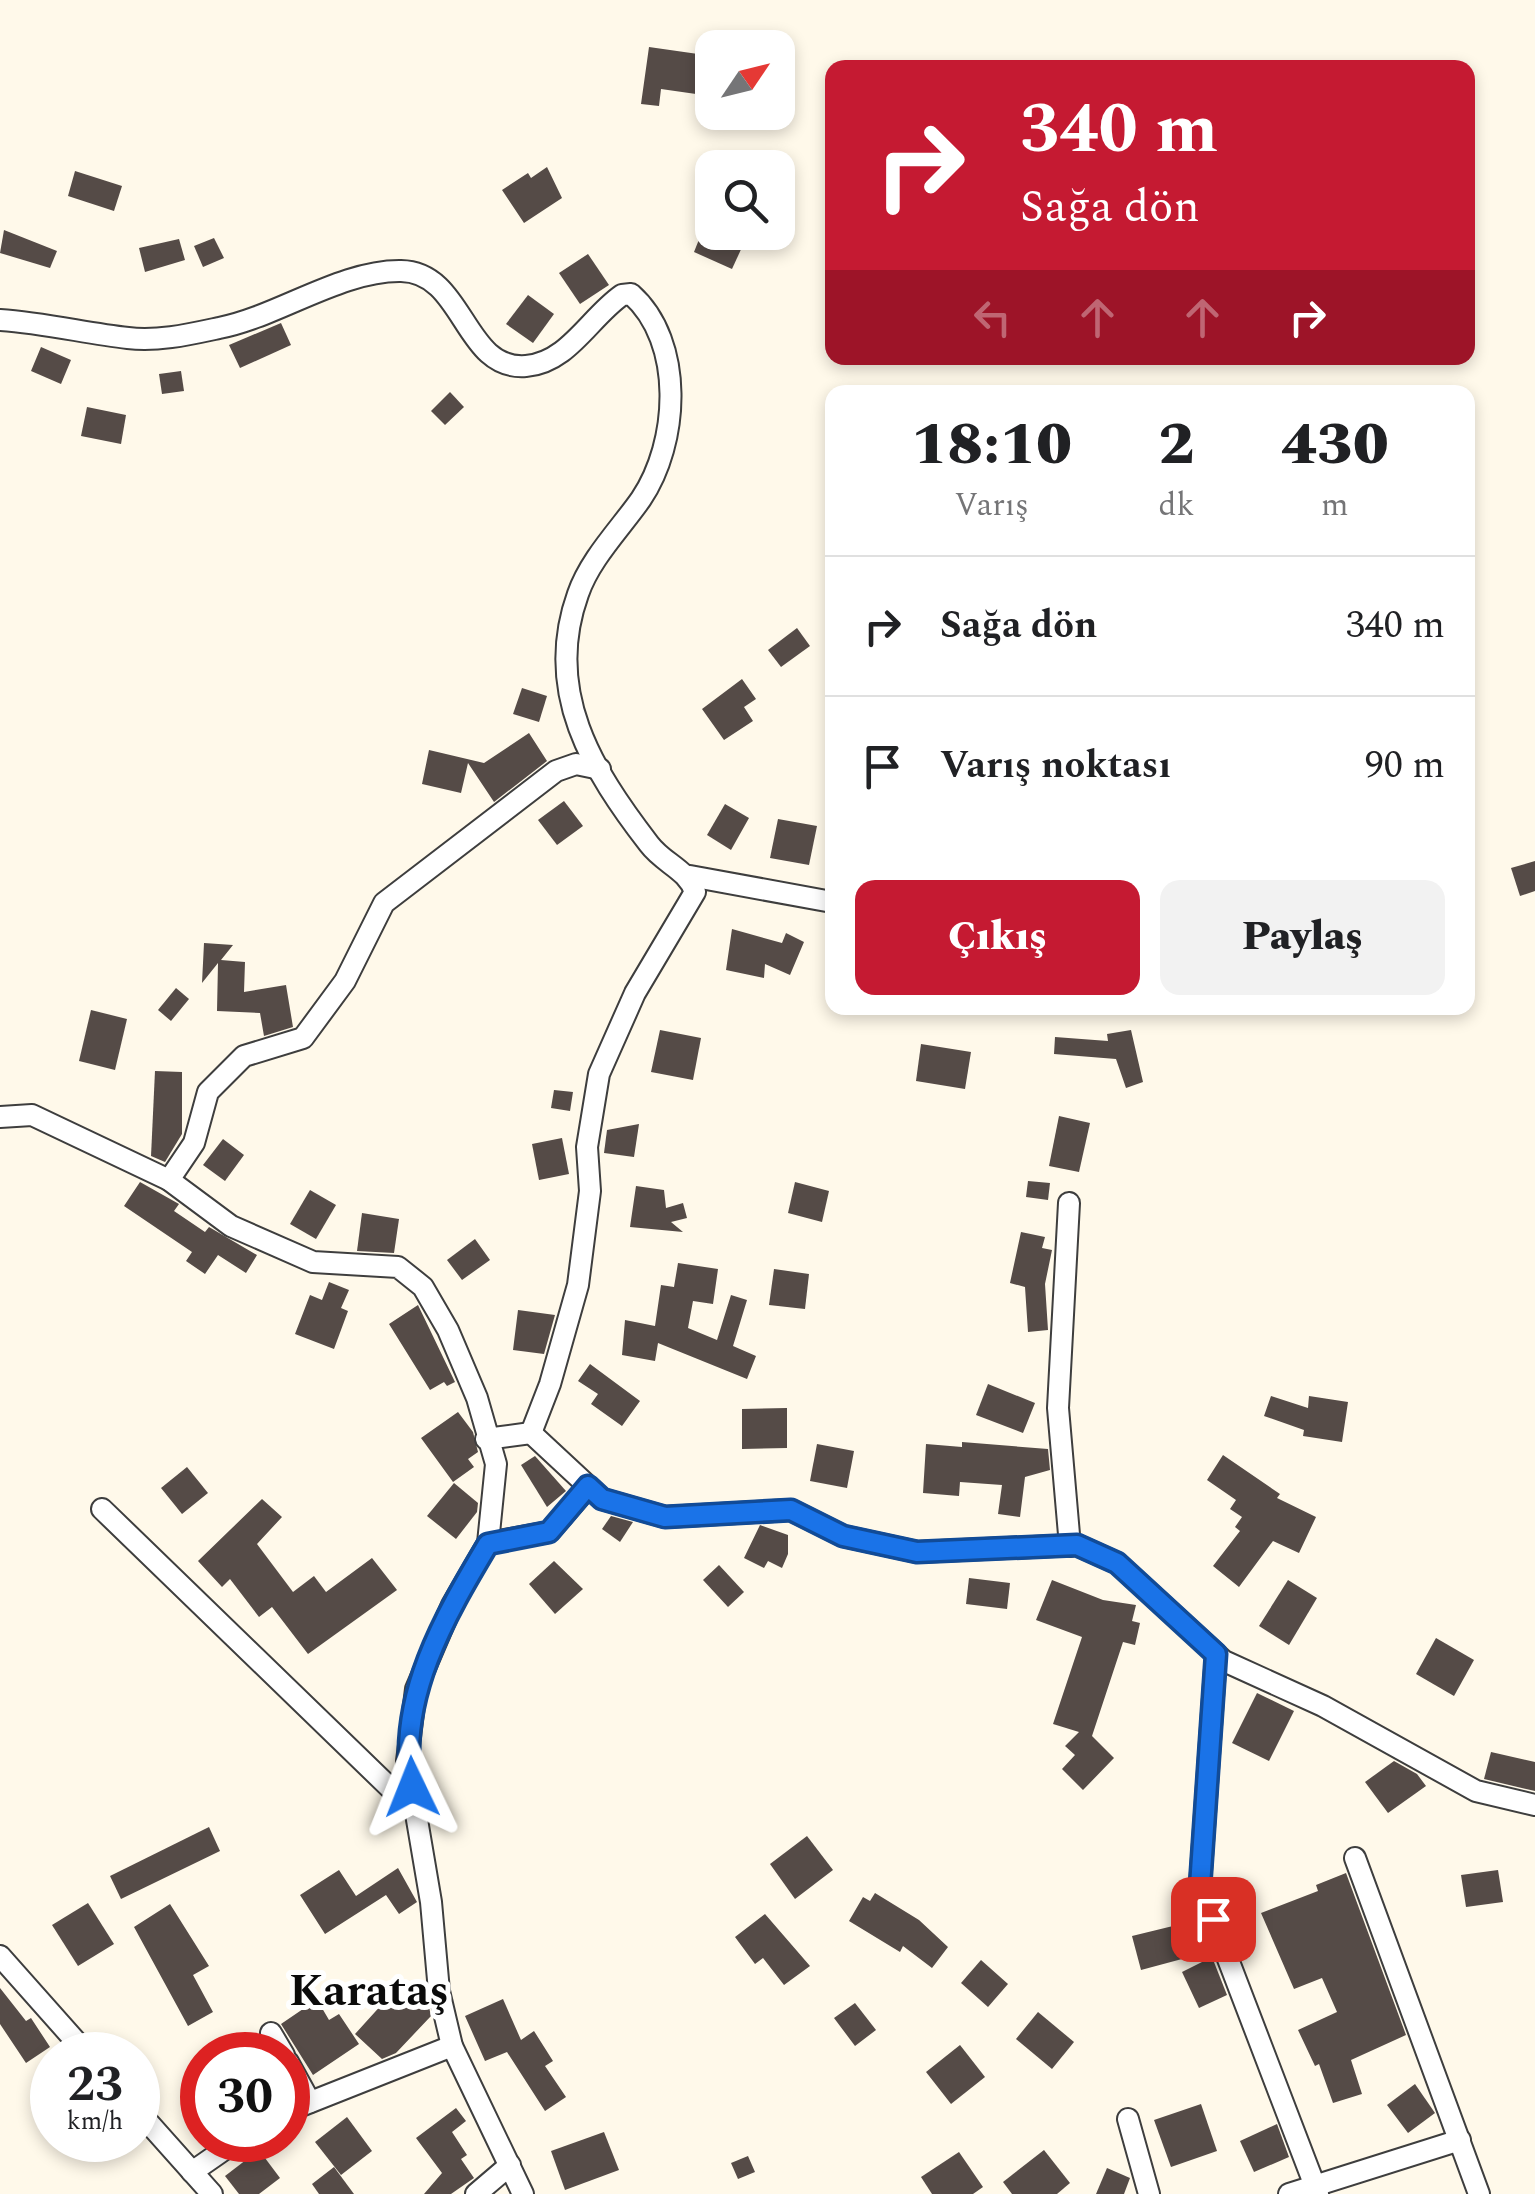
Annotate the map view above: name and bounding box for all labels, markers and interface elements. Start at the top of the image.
north arrow [695,30,795,130]
map controls [695,30,795,250]
text: 340 m [1020,77,1218,183]
icon: right [855,100,985,230]
button: search [695,150,795,250]
text: Sağa dön [1020,173,1200,242]
icon: left [965,290,1020,345]
icon: ahead [1070,290,1125,345]
icon: ahead [1175,290,1230,345]
icon: right [1280,290,1335,345]
text: 18:10 [911,399,1072,491]
text: 2 [1158,399,1194,491]
text: 430 [1281,399,1389,491]
text: Varış [955,481,1029,530]
text: dk [1159,481,1194,530]
text: m [1321,481,1348,530]
text: Sağa dön [940,597,1097,655]
text: 340 m [1346,597,1445,655]
icon: right [855,599,910,654]
text: Varış noktası [940,737,1171,795]
text: 90 m [1365,737,1445,795]
icon: arrive [855,739,910,794]
button: Çıkış [855,880,1140,995]
button: Paylaş [1160,880,1445,995]
position arrow [360,1735,464,1839]
pin [1171,1877,1256,1962]
icon: arrive [1186,1892,1241,1947]
district label: Karataş [289,1957,449,2026]
speed limit sign: 30 [180,2032,310,2162]
text: 23 [67,2047,123,2123]
text: km/h [67,2103,123,2141]

